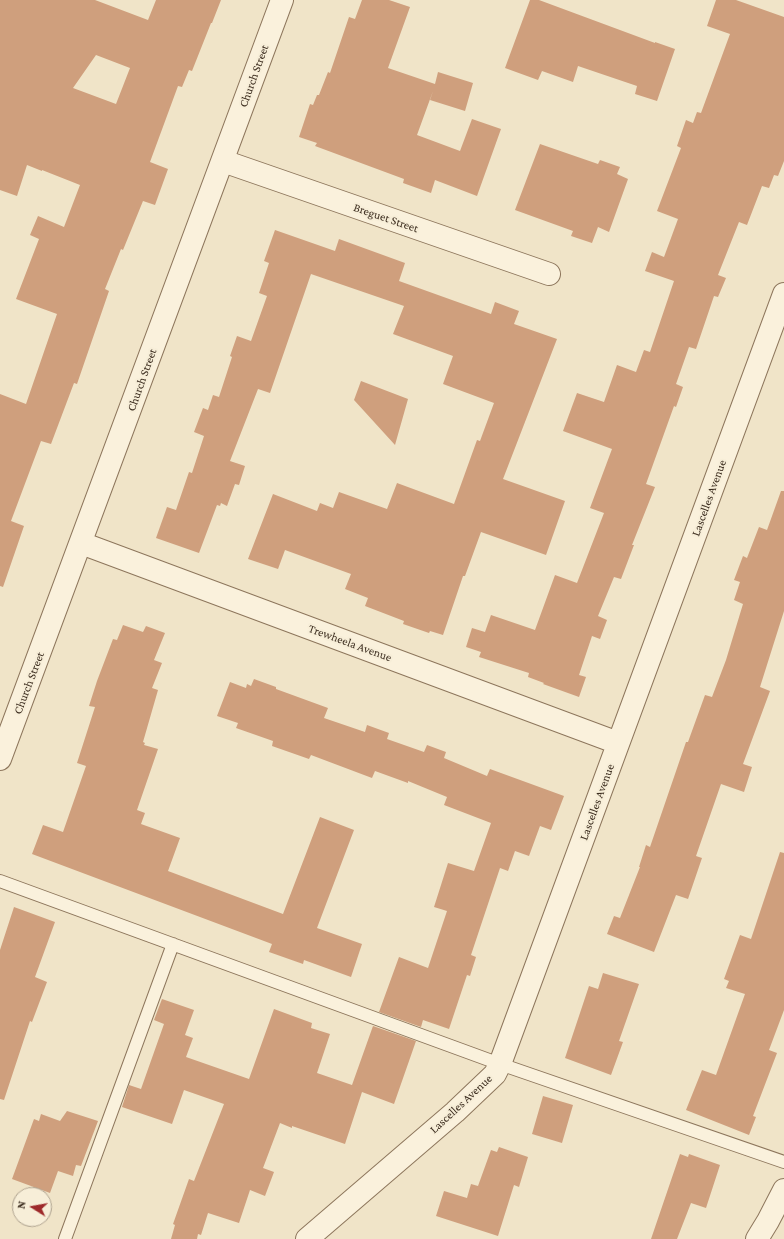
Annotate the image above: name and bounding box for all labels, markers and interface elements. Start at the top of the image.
street label: Church Street [236,43,272,109]
street label: Breguet Street [352,200,420,236]
street label: Church Street [124,347,160,413]
street label: Lascelles Avenue [688,458,730,538]
street label: Trewheela Avenue [306,621,394,665]
street label: Church Street [11,650,47,716]
street label: Lascelles Avenue [576,762,618,842]
street label: Lascelles Avenue [427,1071,495,1137]
north arrow [12,1187,52,1227]
text: N [15,1200,28,1210]

